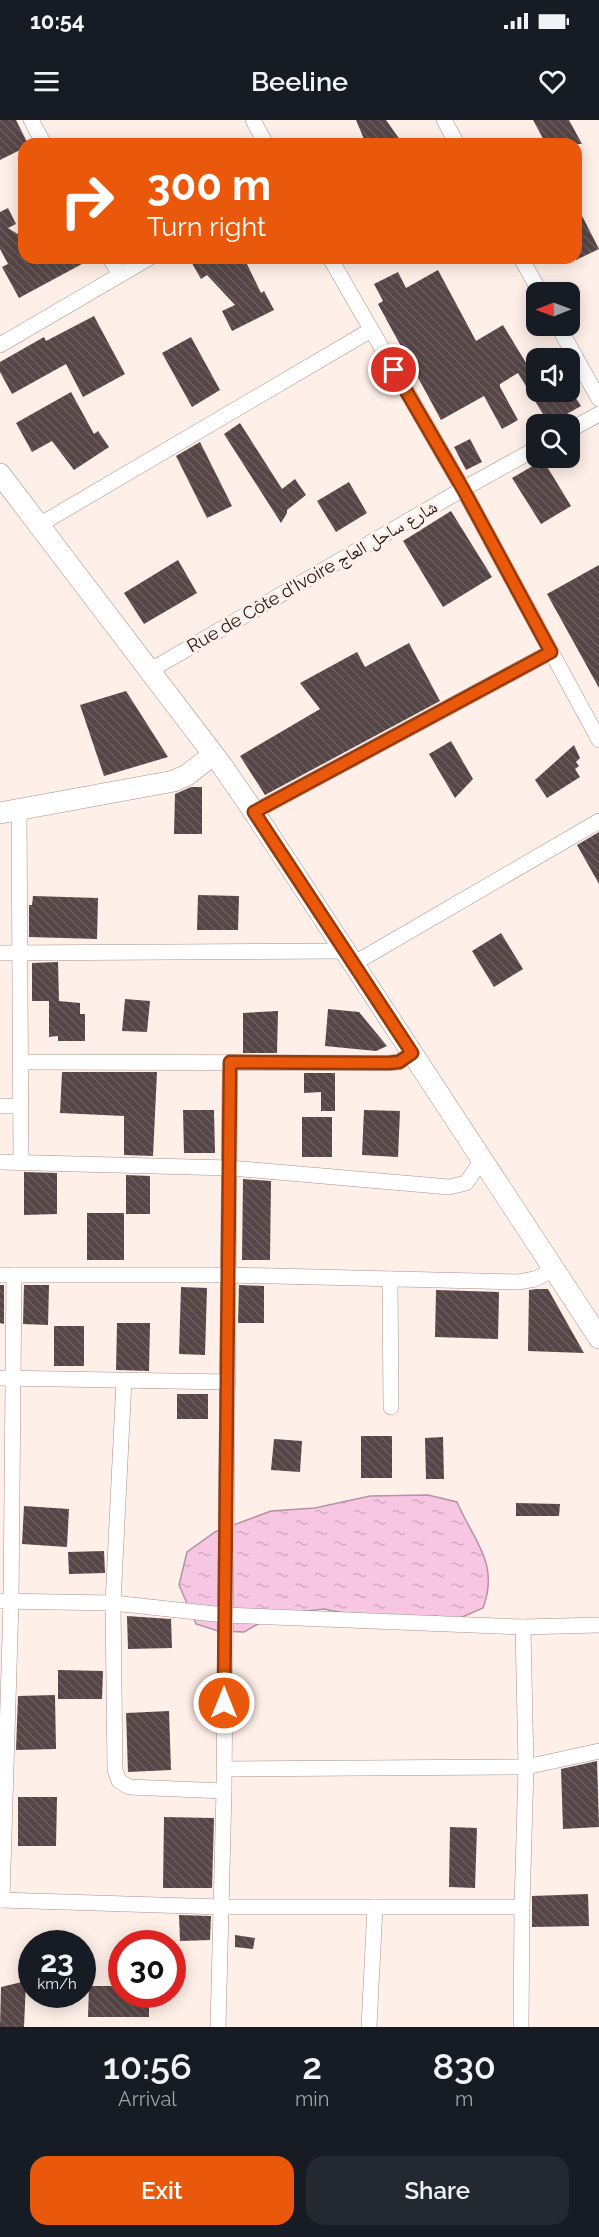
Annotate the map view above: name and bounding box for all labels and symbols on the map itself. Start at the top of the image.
north arrow [526,282,580,336]
pin [368,344,419,395]
street label: Rue de Côte d'Ivoire شارع ساحل العاج [183,496,442,658]
position arrow [192,1671,256,1735]
speed limit sign: 30 [108,1930,186,2008]

